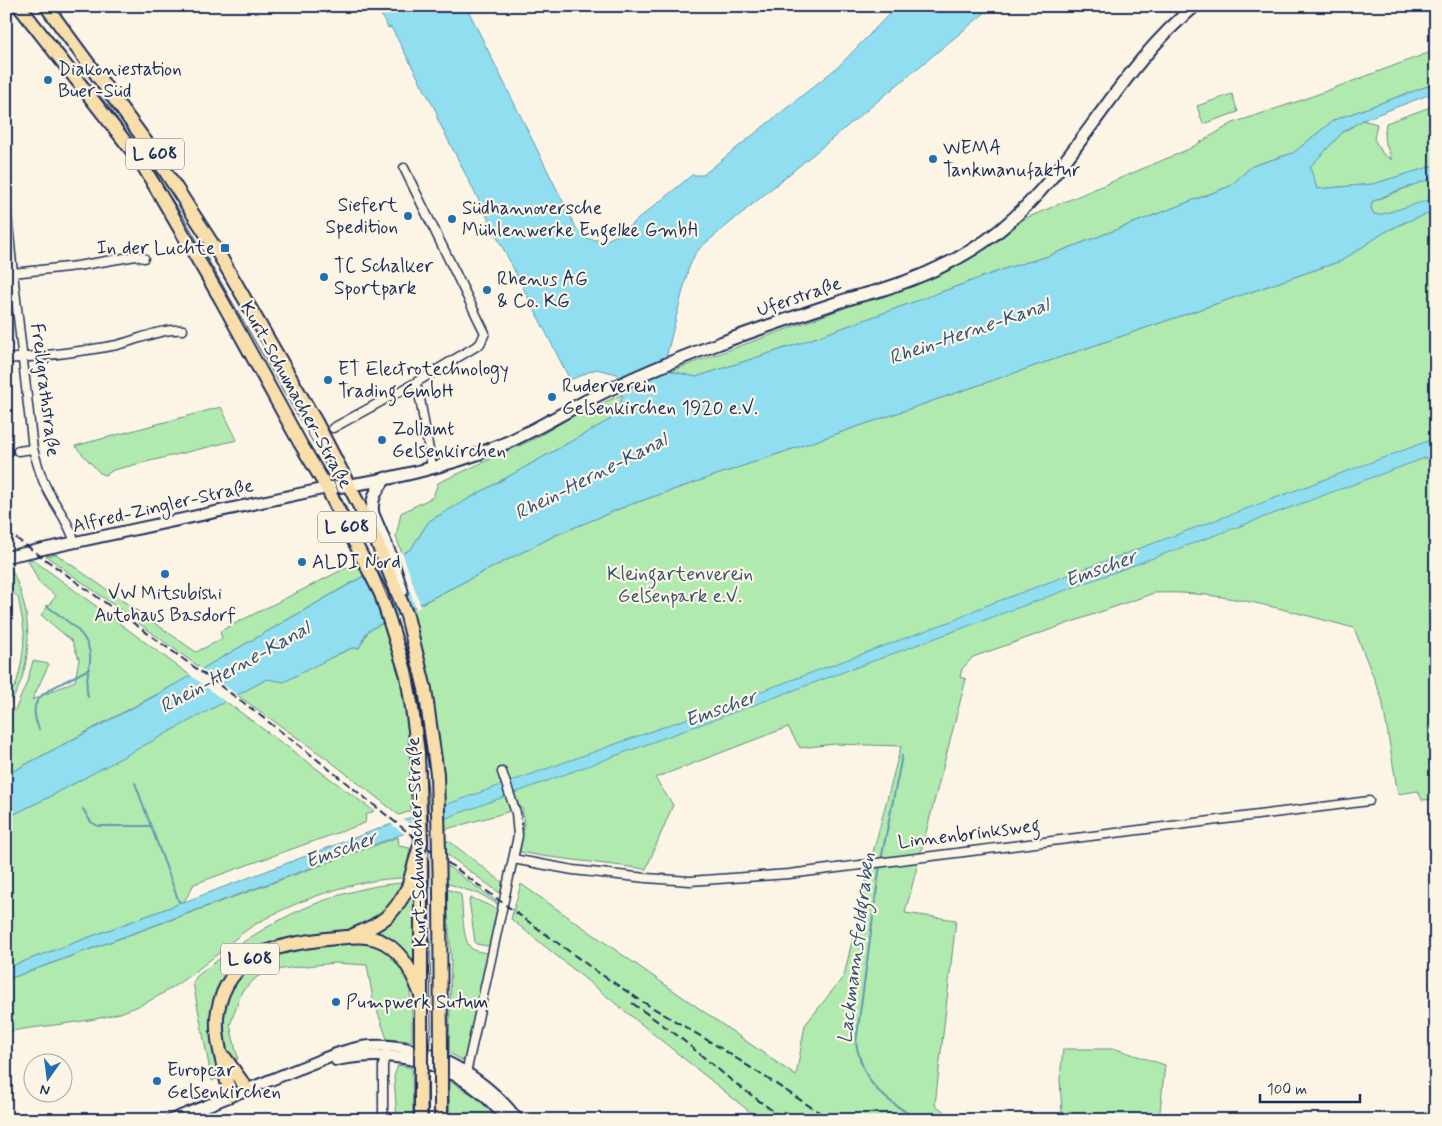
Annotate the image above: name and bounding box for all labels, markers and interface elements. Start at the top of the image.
place label: Diakoniestation Buer-Süd [58,57,182,104]
marker: Diakoniestation Buer-Süd [42,74,54,86]
place label: WEMA Tankmanufaktur [943,136,1080,183]
road number: L 608 [126,138,184,170]
marker: WEMA Tankmanufaktur [927,153,939,165]
place label: Siefert Spedition [326,193,398,240]
place label: Südhannoversche Mühlenwerke Engelke GmbH [462,196,698,246]
marker: Siefert Spedition [402,210,414,222]
marker: Südhannoversche Mühlenwerke Engelke GmbH [446,213,458,225]
place label: In der Luchte [97,236,215,261]
marker: In der Luchte [219,242,231,254]
place label: TC Schalker Sportpark [334,254,433,301]
place label: Rhenus AG & Co. KG [497,267,588,314]
marker: TC Schalker Sportpark [318,271,330,283]
street label: Uferstraße [753,271,845,323]
marker: Rhenus AG & Co. KG [481,284,493,296]
water label: Rhein-Herne-Kanal [885,291,1056,372]
street label: Kurt-Schumacher-Straße [234,297,358,493]
street label: Freiligrathstraße [23,322,66,458]
place label: ET Electrotechnology Trading GmbH [338,357,509,407]
marker: ET Electrotechnology Trading GmbH [322,374,334,386]
place label: Ruderverein Gelsenkirchen 1920 e.V. [562,374,758,421]
marker: Ruderverein Gelsenkirchen 1920 e.V. [546,391,558,403]
place label: Zollamt Gelsenkirchen [392,417,506,464]
water label: Rhein-Herne-Kanal [510,426,675,527]
marker: Zollamt Gelsenkirchen [376,434,388,446]
street label: Alfred-Zingler-Straße [70,473,256,541]
road number: L 608 [318,512,376,542]
water label: Emscher [1061,543,1143,594]
place label: ALDI Nord [312,550,401,575]
marker: ALDI Nord [296,556,308,568]
park label: Kleingartenverein Gelsenpark e.V. [607,562,753,609]
marker: VW Mitsubishi Autohaus Basdorf [159,568,171,580]
place label: VW Mitsubishi Autohaus Basdorf [94,581,236,628]
water label: Rhein-Herne-Kanal [155,614,317,720]
water label: Emscher [681,683,763,734]
street label: Kurt-Schumacher-Straße [401,736,433,948]
street label: Linnenbrinksweg [897,813,1042,858]
water label: Emscher [301,824,383,875]
water label: Lackmannsfeldgraben [832,851,884,1045]
road number: L 608 [221,944,279,974]
place label: Pumpwerk Sutum [346,990,488,1015]
marker: Pumpwerk Sutum [330,996,342,1008]
north arrow [22,1054,72,1104]
place label: Europcar Gelsenkirchen [167,1058,281,1105]
scale bar [1260,1071,1360,1103]
marker: Europcar Gelsenkirchen [151,1075,163,1087]
text: N [38,1080,52,1100]
text: 100 m [1267,1080,1307,1100]

